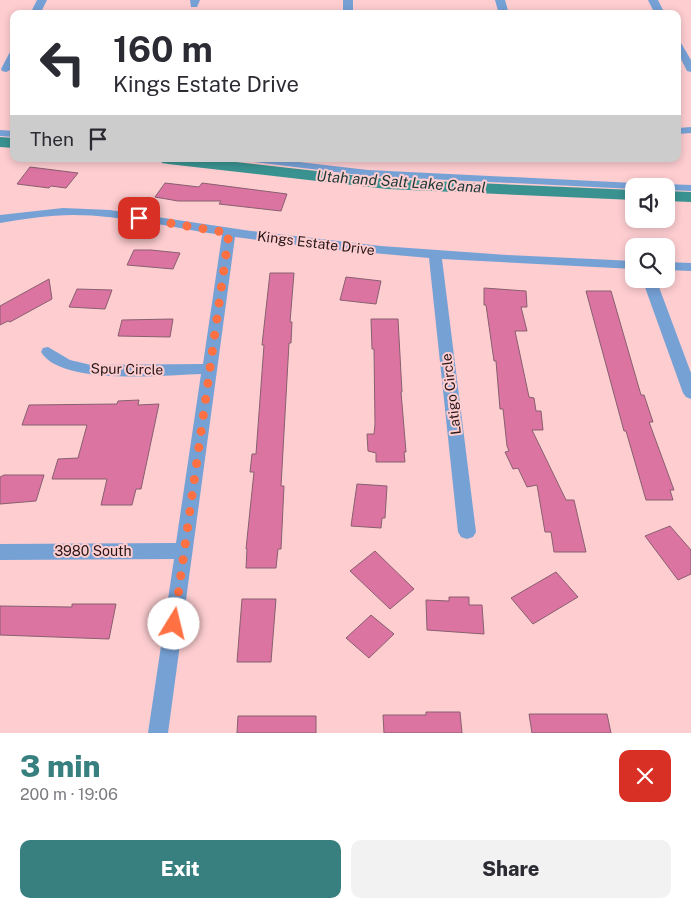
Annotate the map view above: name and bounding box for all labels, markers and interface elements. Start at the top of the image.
text: 160 m [113,29,213,70]
icon: left [30,30,95,95]
text: Kings Estate Drive [113,71,299,97]
icon: arrive [84,125,112,153]
text: Then [30,128,74,150]
water label: Utah and Salt Lake Canal [316,167,486,196]
map controls [625,178,675,288]
button: sound [625,178,675,228]
pin [118,197,160,239]
icon: arrive [125,204,153,232]
street label: Kings Estate Drive [256,228,376,258]
button: search [625,238,675,288]
street label: Latigo Circle [438,352,464,436]
street label: Spur Circle [91,360,164,378]
street label: 3980 South [54,543,132,559]
position arrow [147,597,199,649]
text: 3 min [20,748,101,784]
button: close [619,750,671,802]
text: 200 m · 19:06 [20,785,118,804]
button: Exit [20,840,341,898]
button: Share [351,840,671,898]

